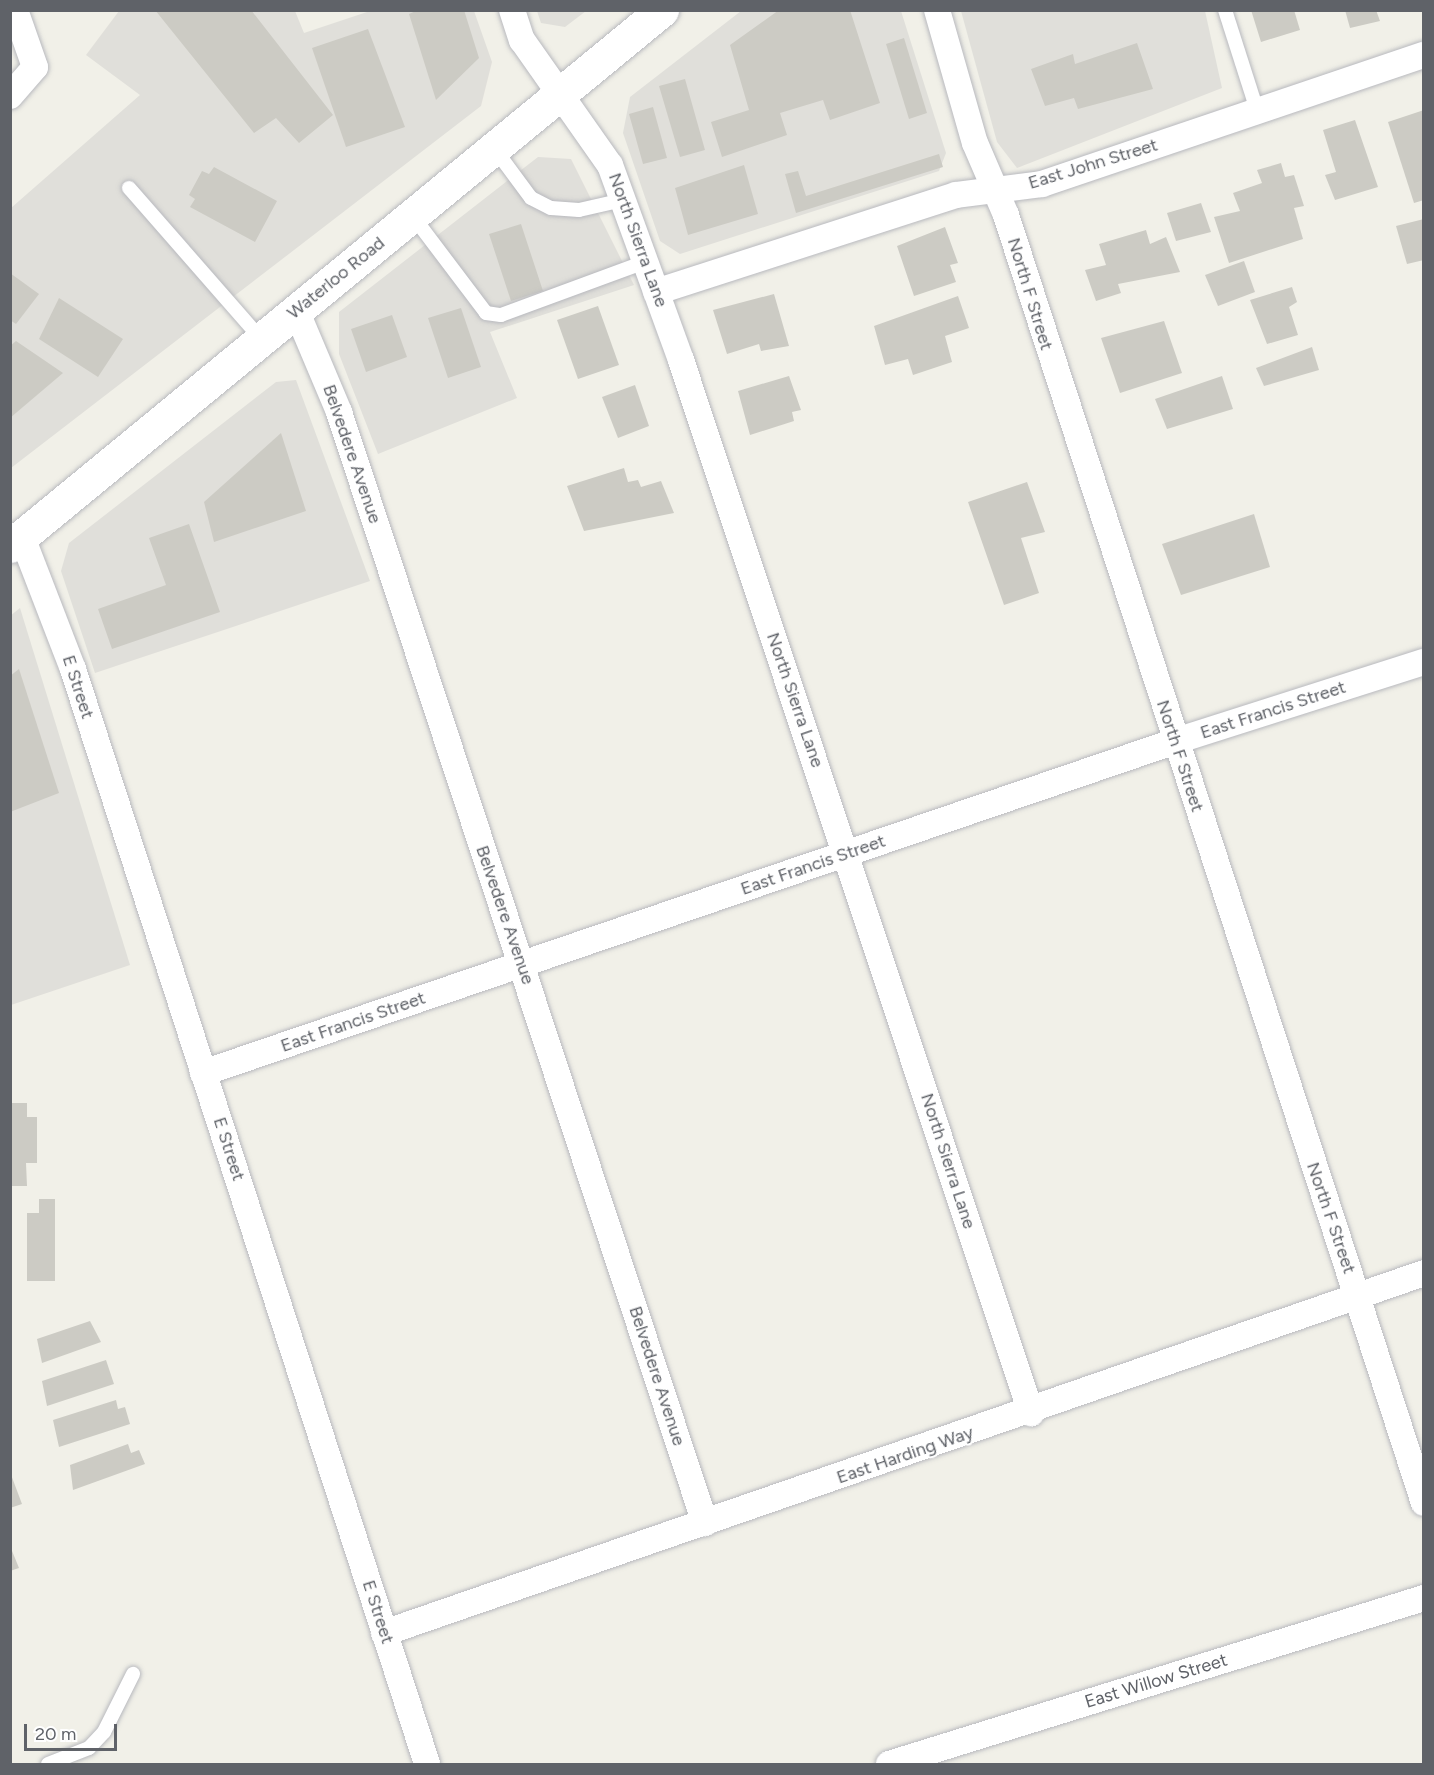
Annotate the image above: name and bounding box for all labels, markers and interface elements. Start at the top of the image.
street label: East John Street [1026,134,1160,194]
street label: North Sierra Lane [604,170,672,310]
street label: Waterloo Road [283,232,389,324]
street label: North F Street [1003,235,1057,353]
street label: Belvedere Avenue [318,382,386,526]
street label: North Sierra Lane [762,630,828,770]
street label: E Street [58,653,98,721]
street label: East Francis Street [1198,676,1348,744]
street label: North F Street [1152,697,1208,815]
street label: East Francis Street [738,830,888,900]
street label: Belvedere Avenue [471,843,539,987]
street label: East Francis Street [278,987,428,1057]
street label: North Sierra Lane [916,1091,980,1231]
street label: E Street [209,1115,249,1183]
street label: North F Street [1302,1159,1360,1277]
street label: Belvedere Avenue [624,1304,690,1448]
street label: East Harding Way [834,1421,976,1489]
street label: E Street [358,1578,398,1646]
street label: East Willow Street [1082,1649,1230,1713]
scale bar [27,1712,120,1750]
text: 20 m [35,1723,76,1745]

